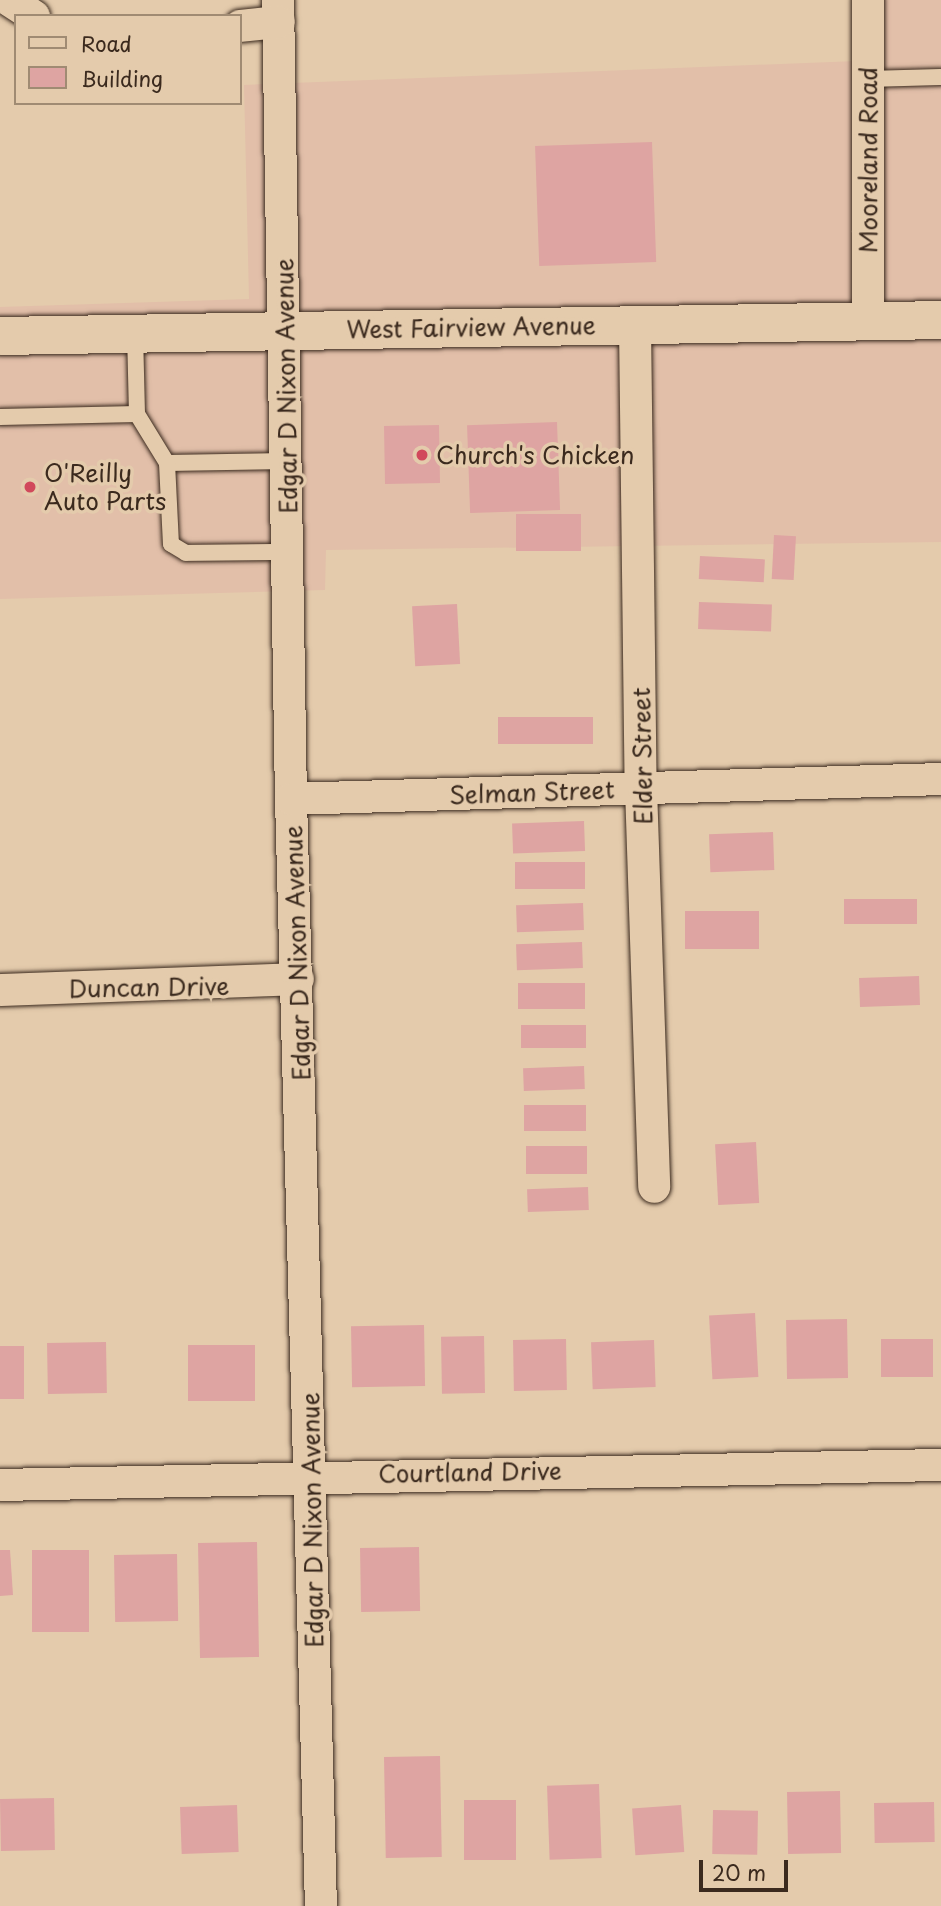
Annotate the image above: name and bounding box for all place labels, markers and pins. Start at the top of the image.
place label: Church's Chicken [436,441,635,469]
marker: Church's Chicken [414,447,430,463]
place label: O'Reilly Auto Parts [44,459,169,515]
marker: O'Reilly Auto Parts [22,479,38,495]

